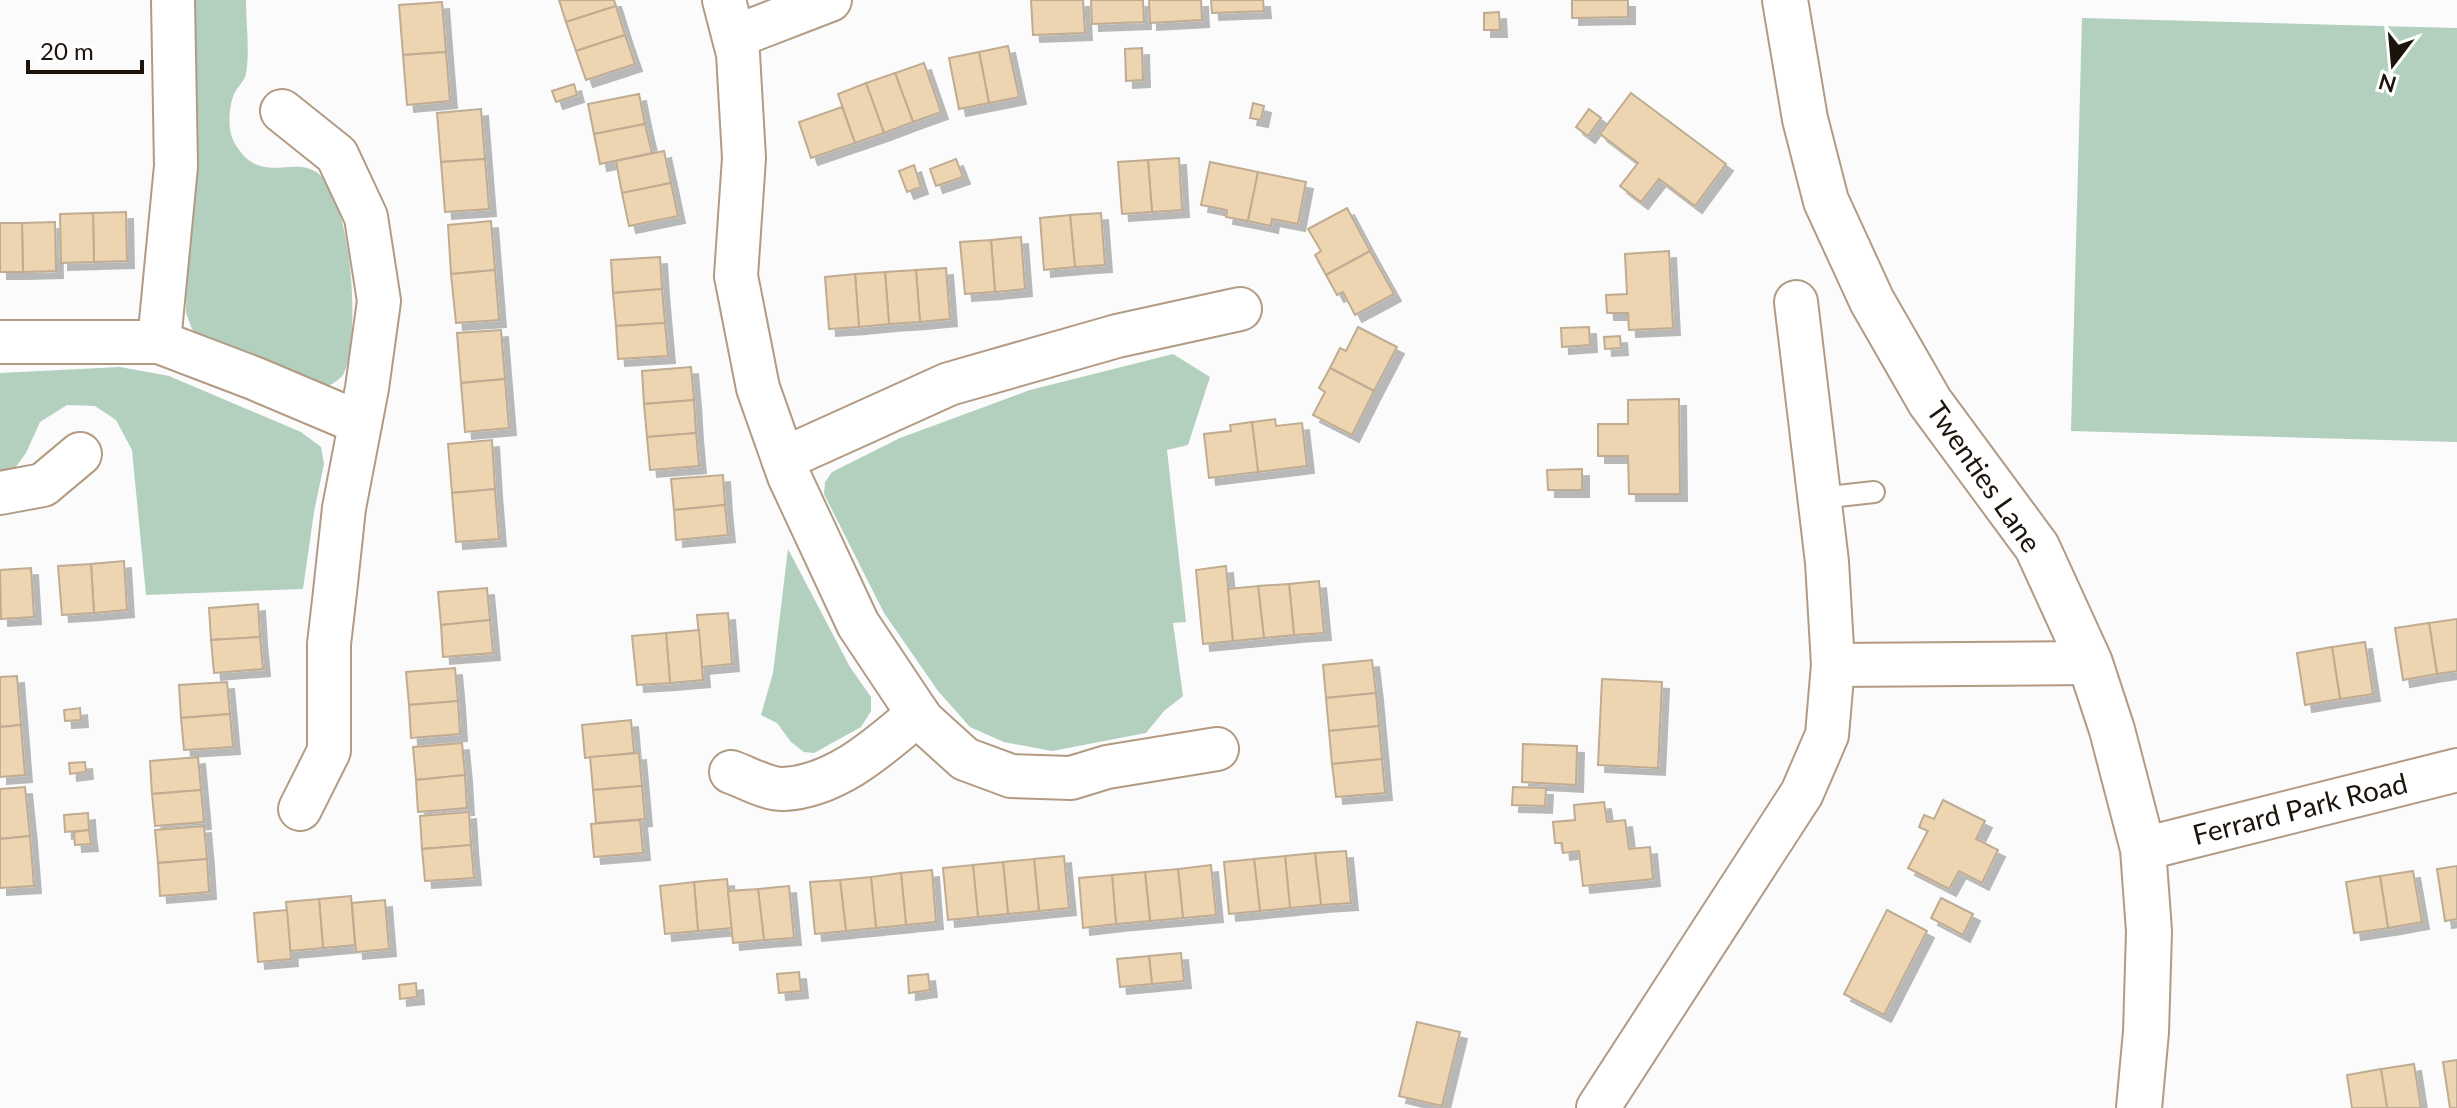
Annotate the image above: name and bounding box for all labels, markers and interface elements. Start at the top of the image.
scale bar [28,24,142,74]
north arrow [2353,24,2433,104]
text: 20 m [40,36,94,65]
text: N [2375,68,2399,99]
street label: Twenties Lane [1920,395,2049,558]
street label: Ferrard Park Road [2189,765,2411,851]

